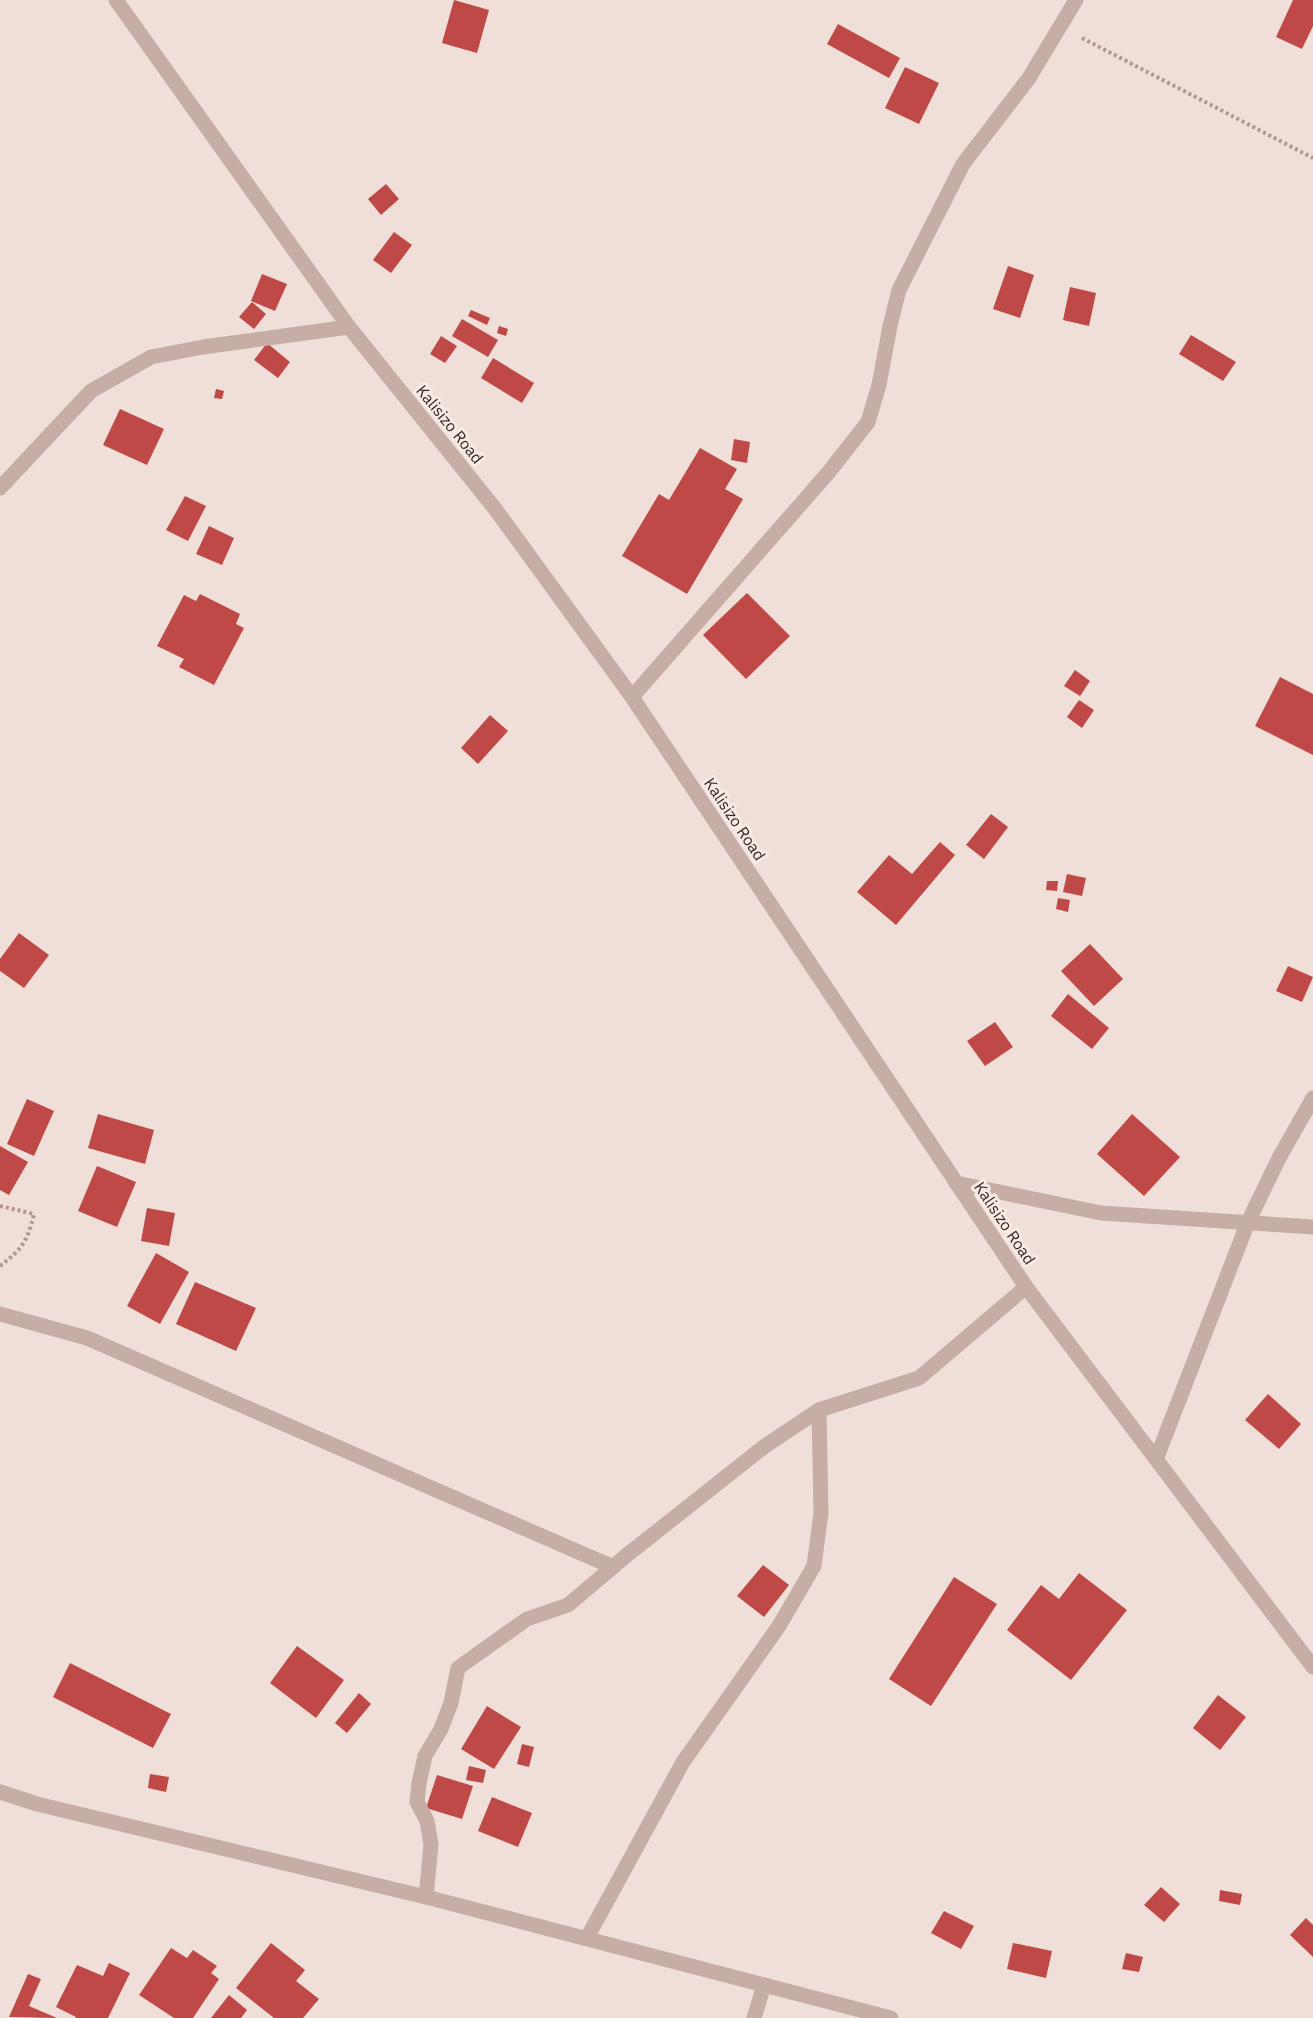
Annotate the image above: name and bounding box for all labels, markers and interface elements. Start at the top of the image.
street label: Kalisizo Road [412,381,488,467]
street label: Kalisizo Road [700,774,770,864]
street label: Kalisizo Road [970,1178,1040,1268]

